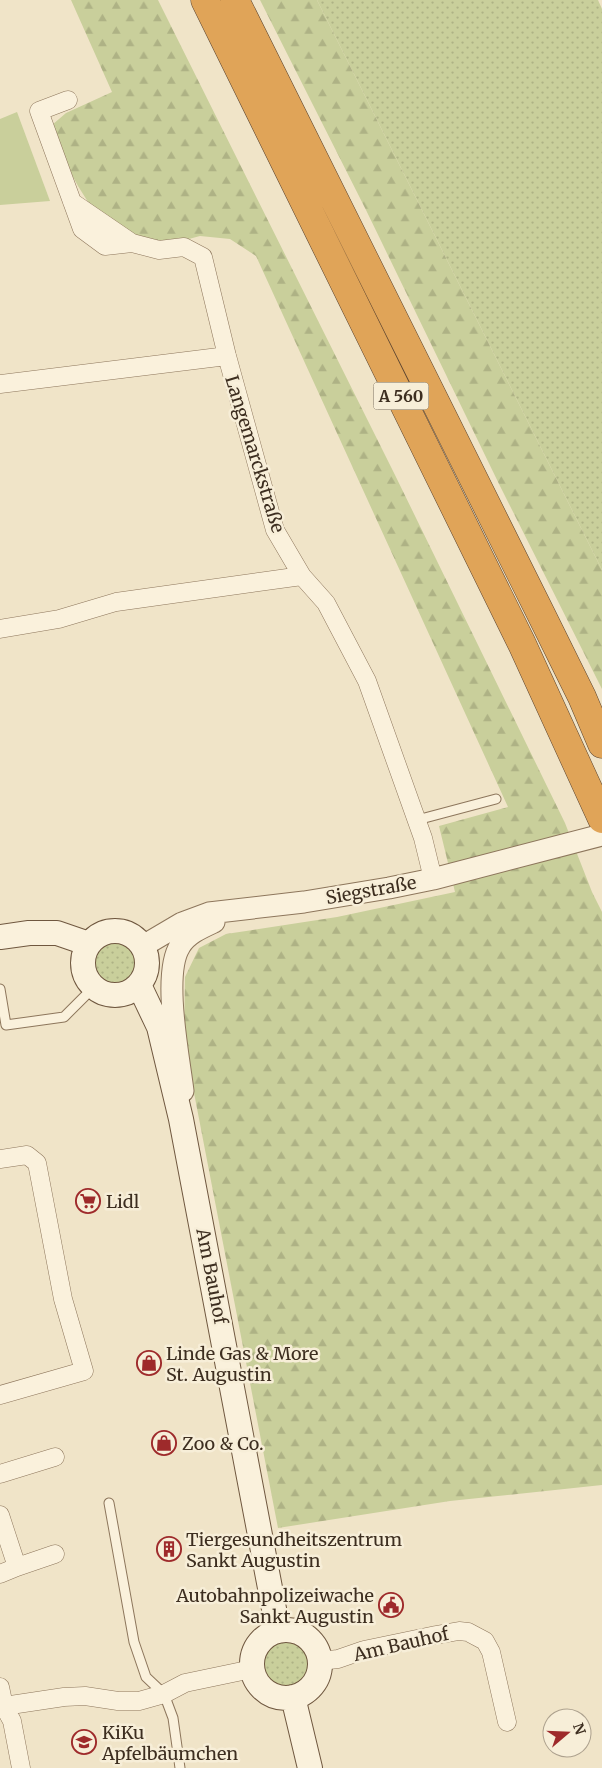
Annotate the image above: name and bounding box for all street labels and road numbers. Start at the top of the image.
street label: Langemarckstraße [220,372,290,536]
road number: A 560 [374,382,428,410]
street label: Siegstraße [324,871,418,909]
street label: Am Bauhof [191,1225,233,1327]
street label: Am Bauhof [350,1622,452,1666]

